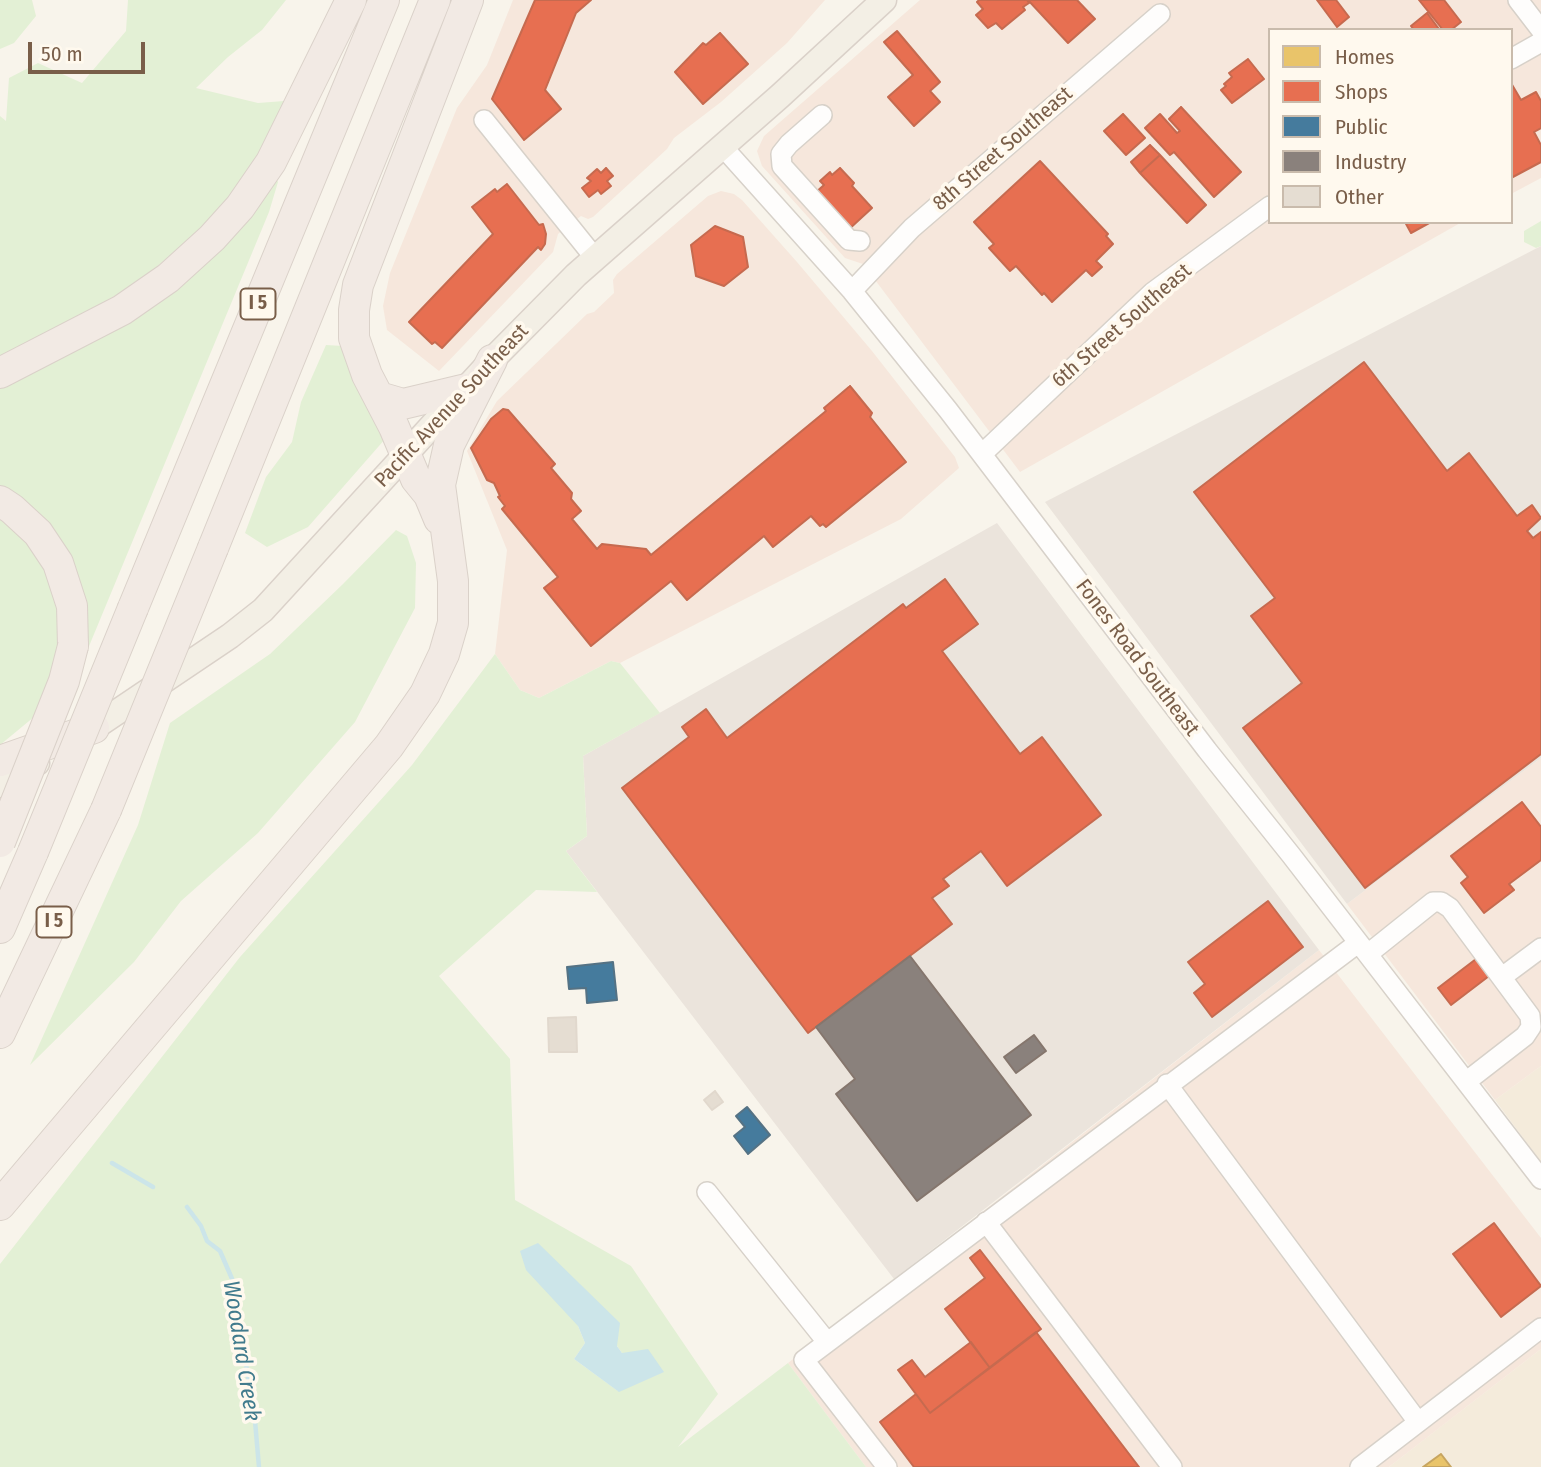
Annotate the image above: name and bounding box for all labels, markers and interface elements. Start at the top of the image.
scale bar [32,28,149,72]
legend [1268,28,1513,224]
text: 50 m [41,41,83,67]
text: Homes [1335,44,1394,70]
text: Shops [1335,79,1388,105]
street label: 8th Street Southeast [928,82,1078,216]
text: Public [1335,114,1387,140]
text: Industry [1335,149,1406,175]
text: Other [1335,184,1384,210]
street label: 6th Street Southeast [1047,259,1197,393]
road number: I 5 [240,288,276,320]
street label: Pacific Avenue Southeast [370,319,534,493]
street label: Fones Road Southeast [1070,575,1204,741]
road number: I 5 [36,906,72,938]
water label: Woodard Creek [216,1279,266,1423]

